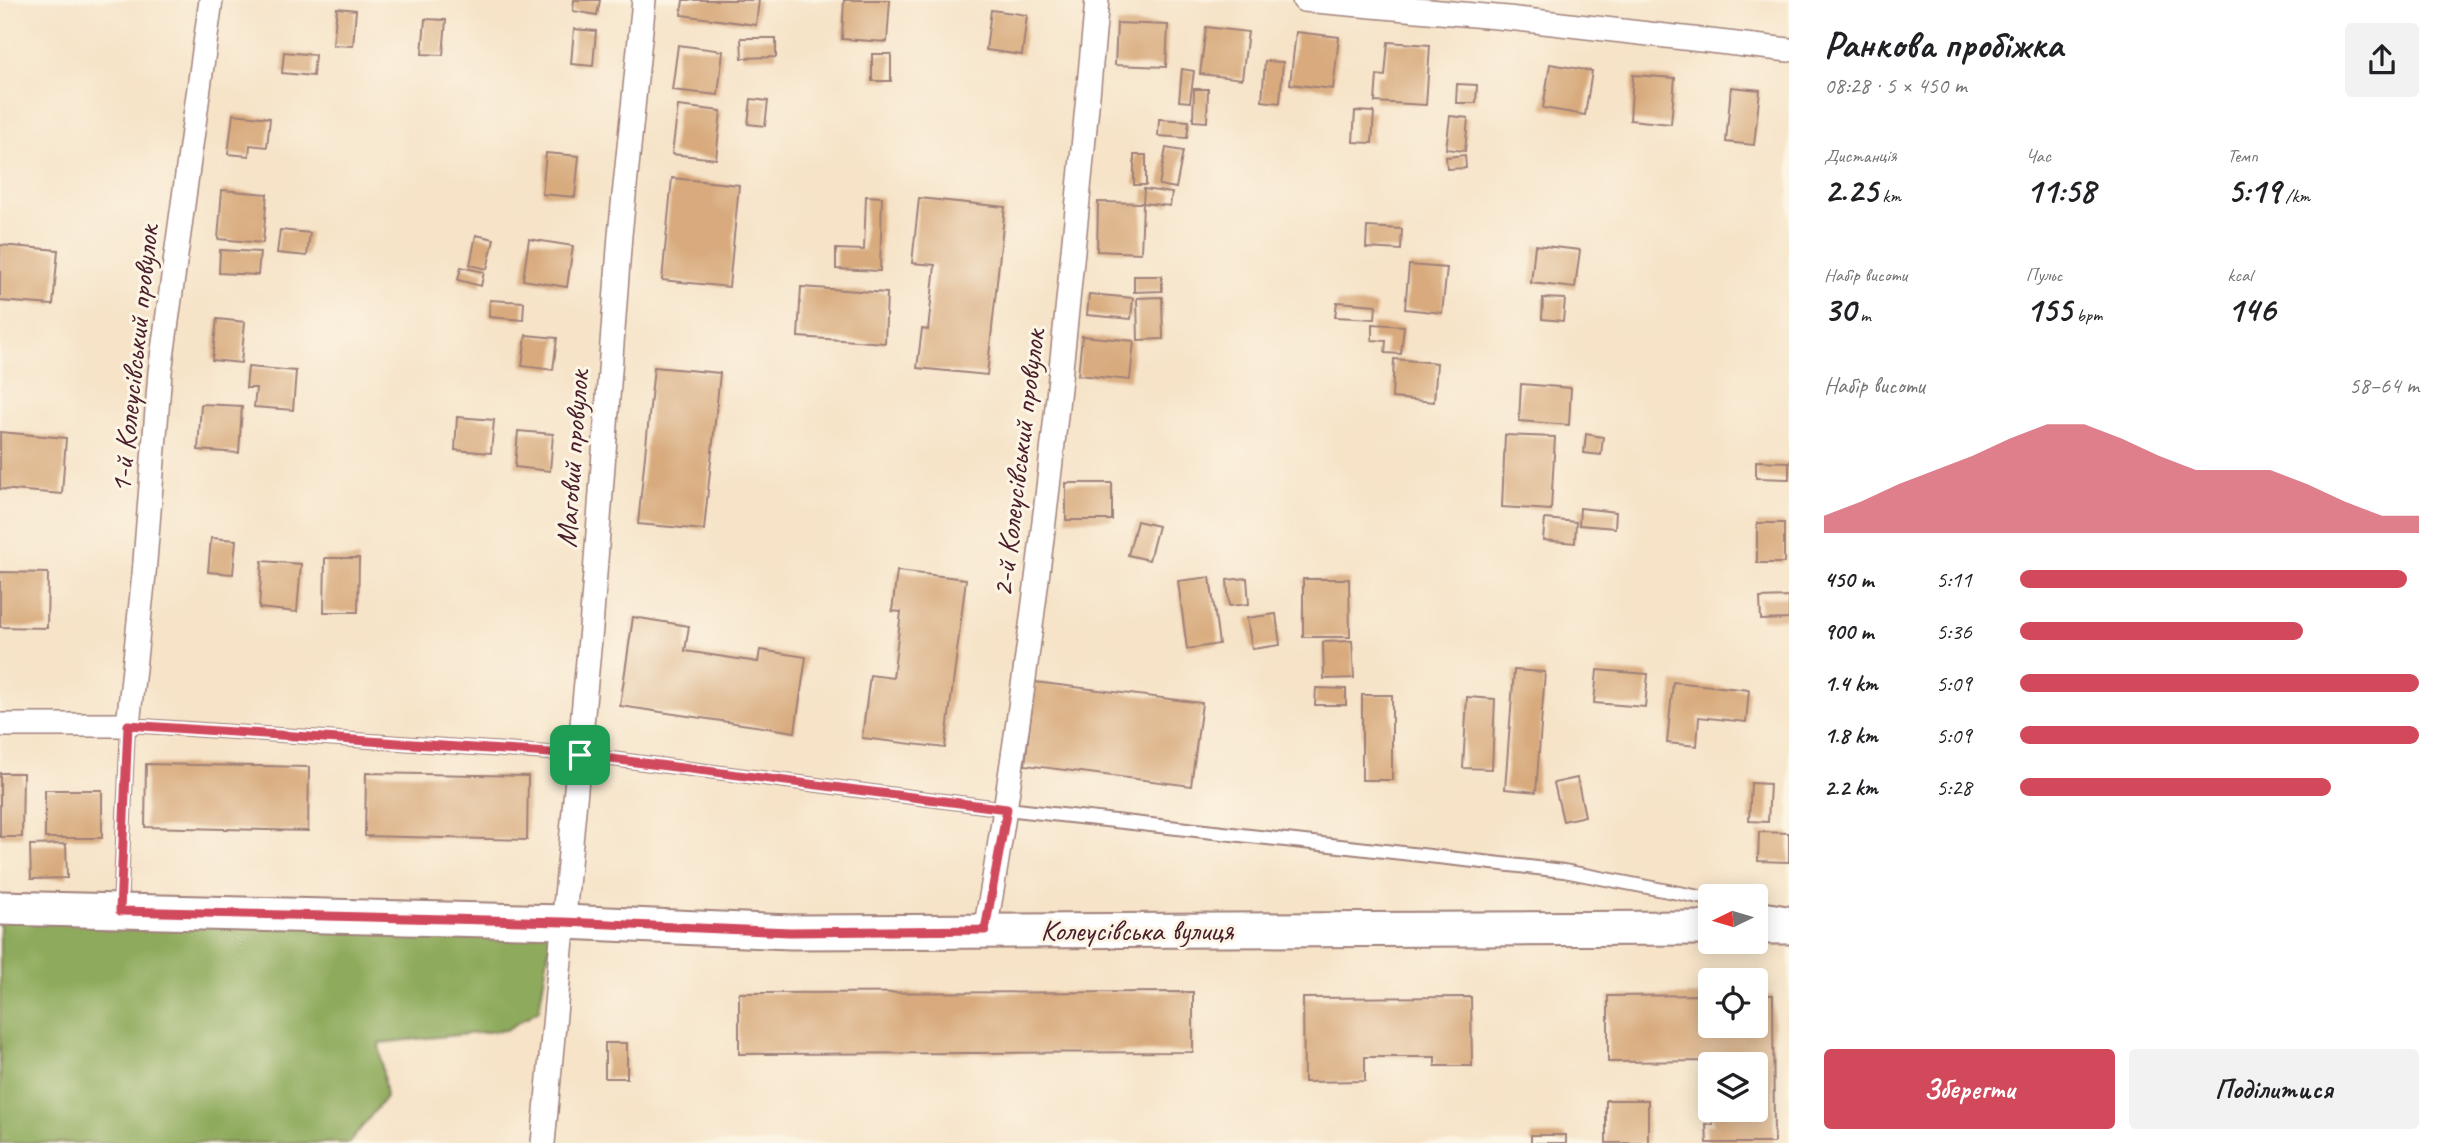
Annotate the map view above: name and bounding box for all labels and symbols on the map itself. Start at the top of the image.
street label: 1-й Колеусівський провулок [101,221,167,495]
street label: 2-й Колеусівський провулок [983,325,1053,599]
street label: Маговий провулок [547,367,597,549]
pin [550,725,610,785]
north arrow [1698,884,1768,954]
street label: Колеусівська вулиця [1041,911,1235,949]

